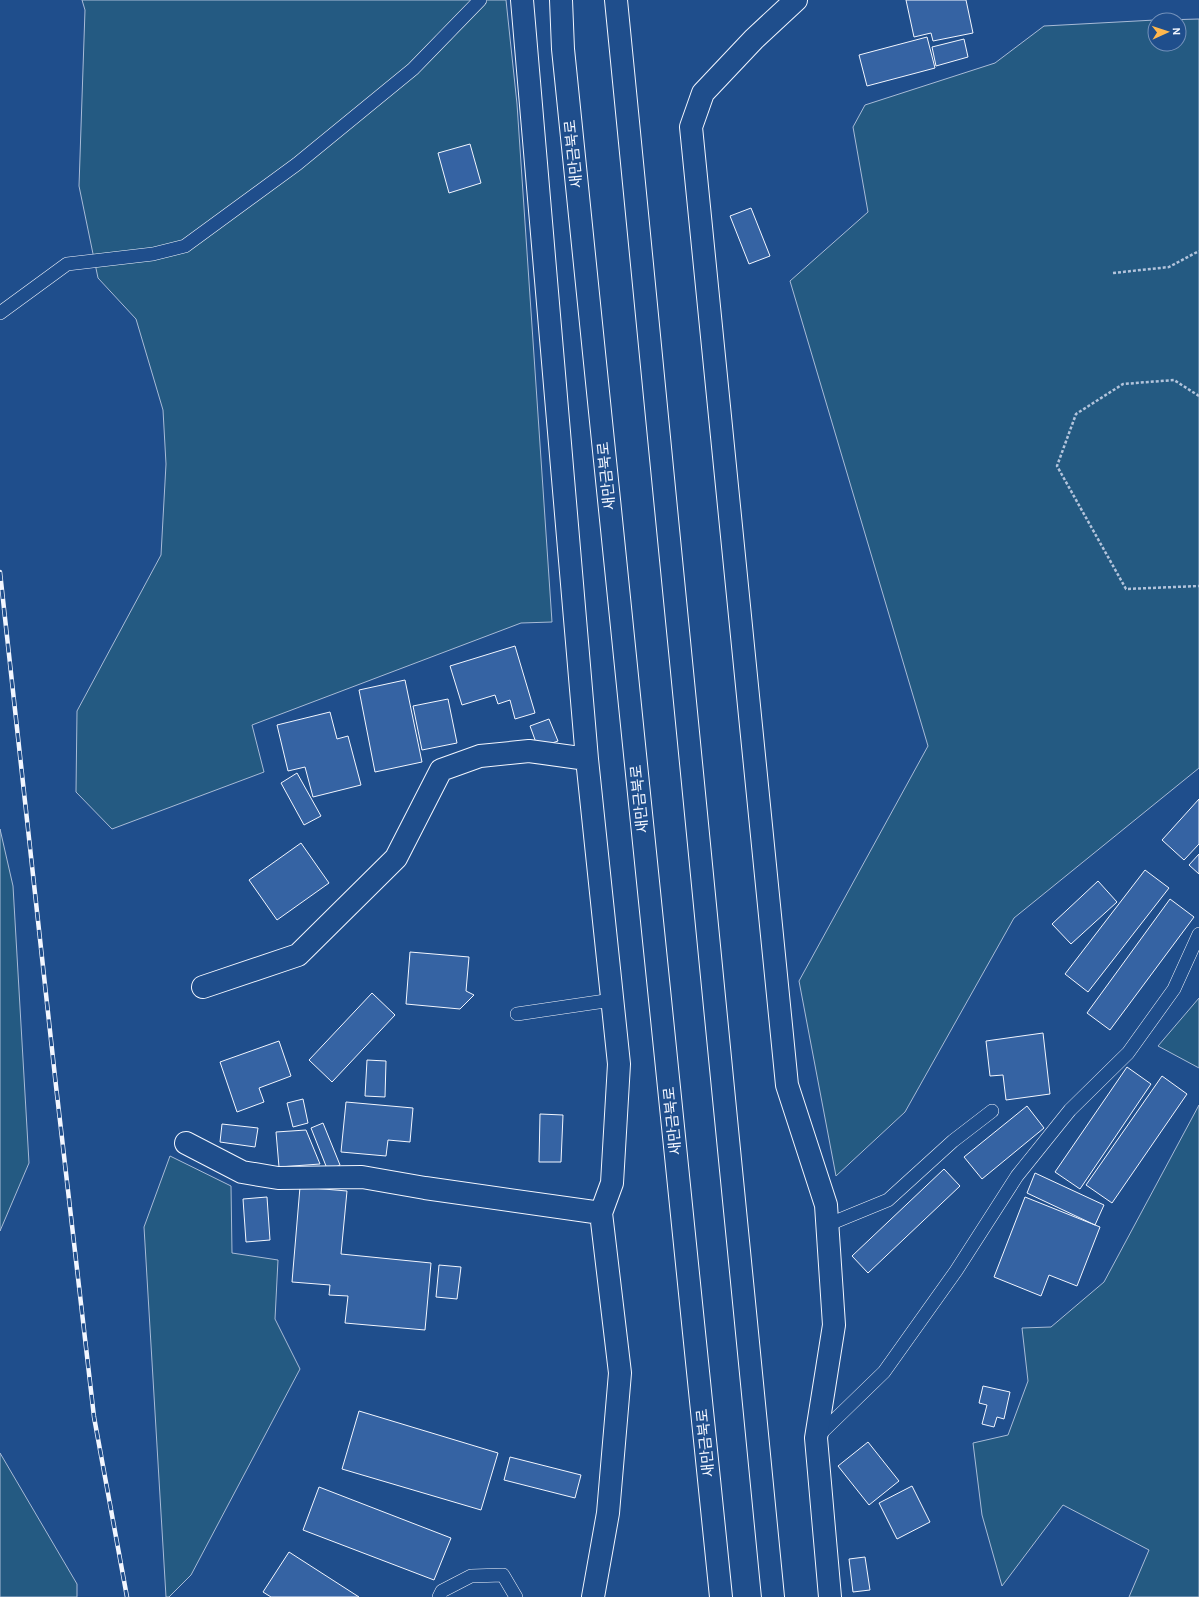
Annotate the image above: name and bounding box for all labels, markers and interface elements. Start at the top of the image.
north arrow [1147,12,1187,52]
text: N [1171,27,1182,36]
street label: 새만금북로 [562,119,585,189]
street label: 새만금북로 [595,441,618,511]
street label: 새만금북로 [628,764,651,834]
street label: 새만금북로 [661,1086,684,1156]
street label: 새만금북로 [694,1408,717,1478]

